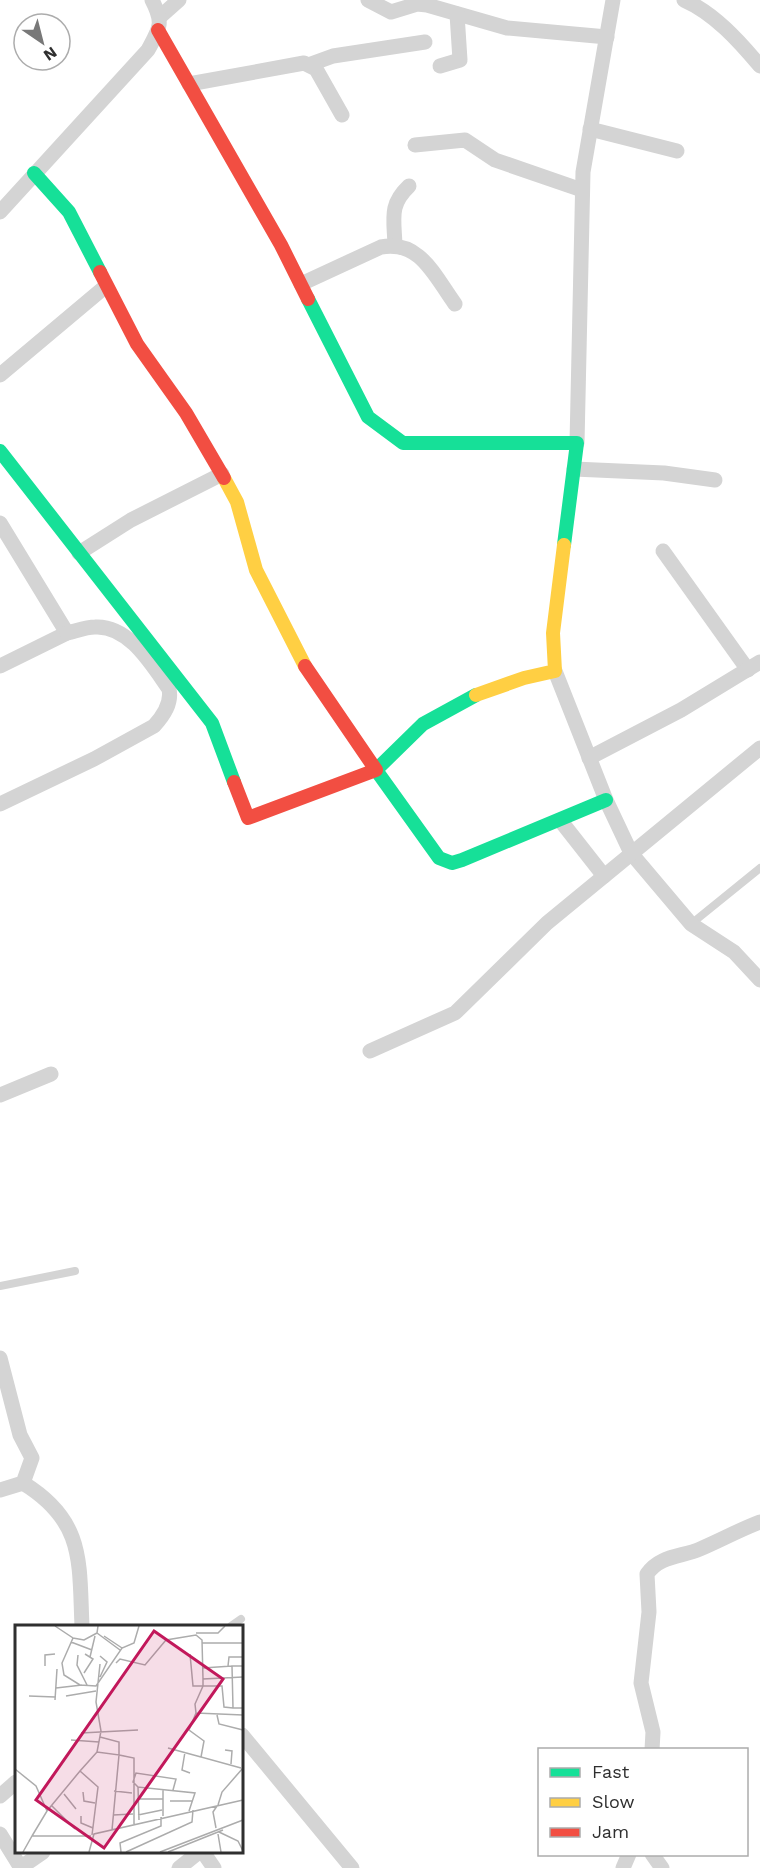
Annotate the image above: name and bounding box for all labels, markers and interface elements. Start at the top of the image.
north arrow [12,12,72,72]
text: N [40,43,61,65]
inset map [15,1625,243,1853]
legend [538,1748,748,1856]
text: Fast [592,1761,630,1782]
text: Slow [592,1791,635,1812]
text: Jam [592,1821,629,1842]

